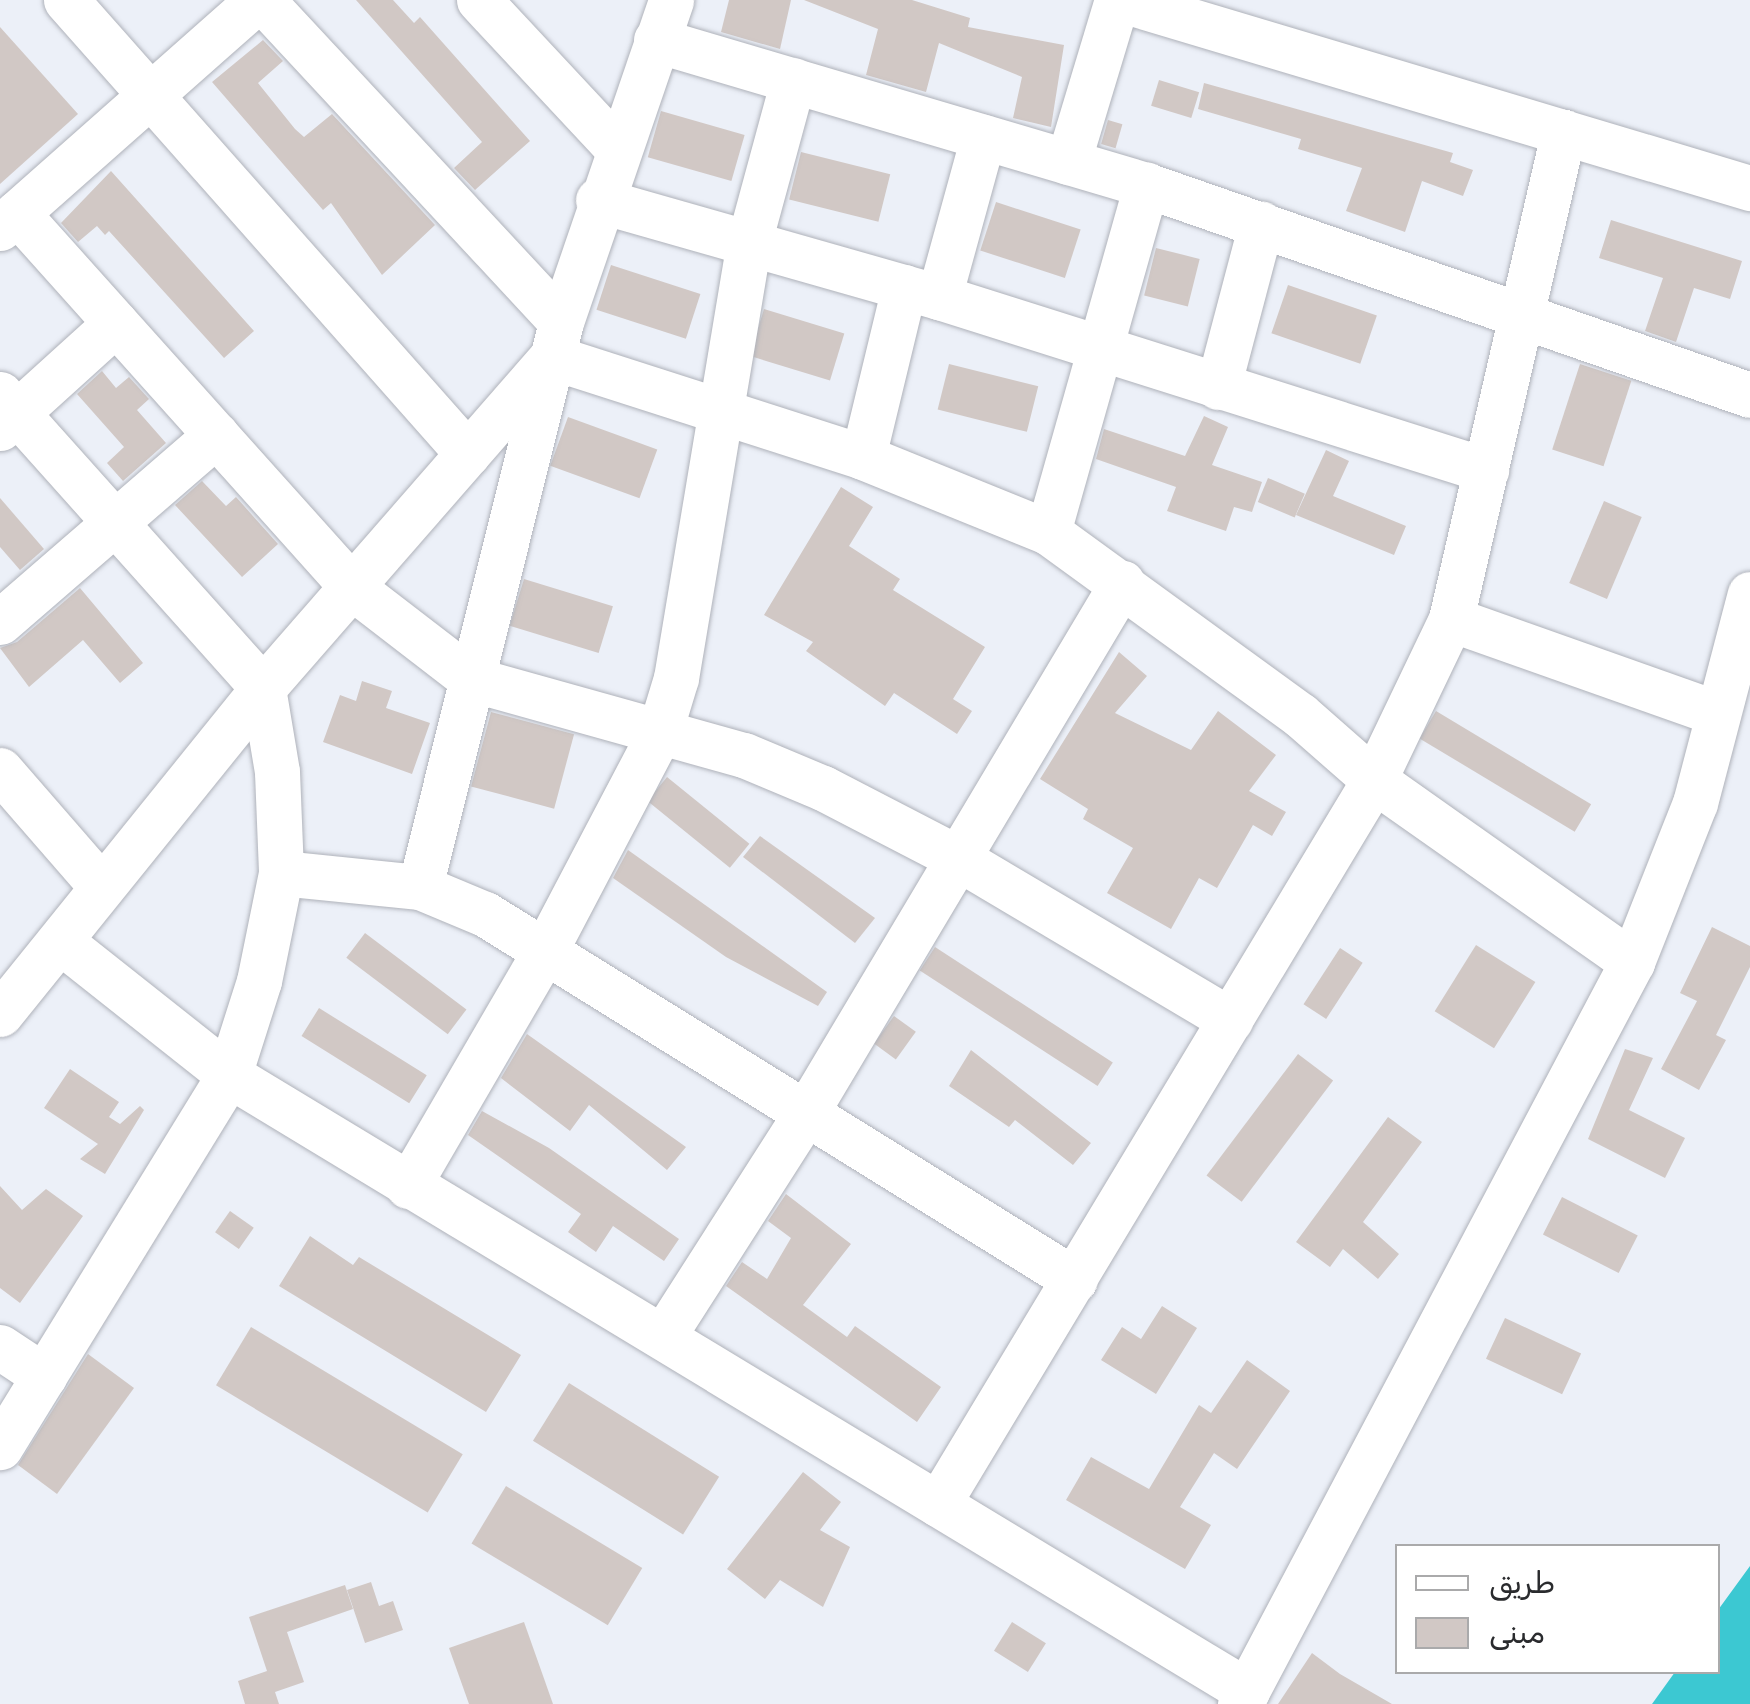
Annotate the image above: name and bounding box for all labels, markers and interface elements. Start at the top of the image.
legend [1395,1544,1720,1674]
text: طريق [1489,1565,1555,1601]
text: مبنى [1489,1615,1545,1651]

